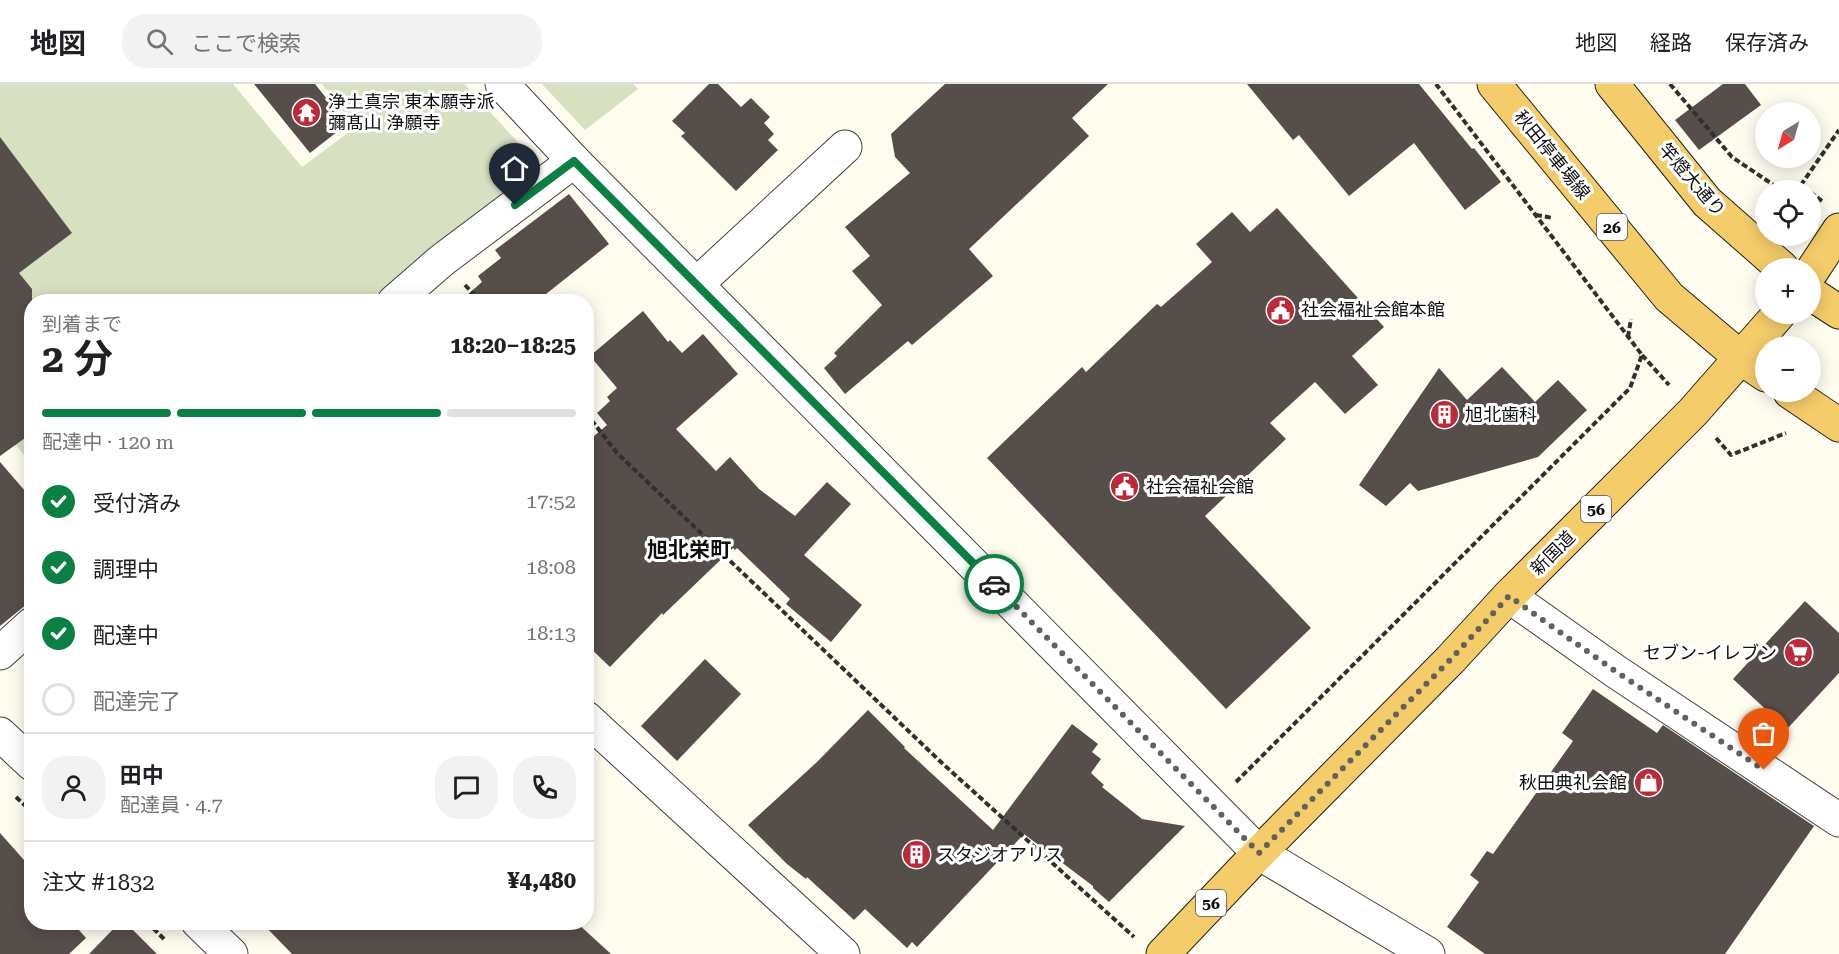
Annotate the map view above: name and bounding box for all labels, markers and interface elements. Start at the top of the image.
search box [122,14,542,68]
icon: search [143,25,176,58]
text: 地図 [30,27,86,60]
text: ここで検索 [191,31,301,56]
text: 地図 [1575,31,1617,55]
text: 経路 [1650,31,1692,55]
text: 保存済み [1725,31,1809,55]
place label: 浄土真宗 東本願寺派 彌髙山 浄願寺 [328,91,495,133]
temple icon: 浄土真宗 東本願寺派 彌髙山 浄願寺 [291,96,323,128]
north arrow [1755,102,1821,168]
map controls [1755,102,1821,402]
street label: 秋田停車場線 [1510,106,1595,203]
street label: 竿燈大通り [1655,139,1730,221]
pin [489,143,540,205]
icon: home [498,152,531,185]
button: locate [1755,180,1821,246]
road number: 26 [1597,214,1627,240]
button: + [1755,258,1821,324]
public building icon: 社会福祉会館本館 [1264,294,1296,326]
place label: 社会福祉会館本館 [1301,299,1445,320]
text: 到着まで [42,312,122,336]
text: 18:20–18:25 [450,333,576,358]
text: 2 分 [42,336,113,382]
button: − [1755,336,1821,402]
building icon: 旭北歯科 [1428,399,1460,431]
place label: 旭北歯科 [1465,404,1537,425]
text: 配達中 · 120 m [42,430,174,454]
public building icon: 社会福祉会館 [1109,471,1141,503]
place label: 社会福祉会館 [1146,476,1254,497]
icon: check [42,485,75,518]
text: 17:52 [526,489,576,513]
text: 受付済み [93,491,181,516]
road number: 56 [1581,496,1611,522]
street label: 新国道 [1526,526,1579,579]
district label: 旭北栄町 [647,538,731,562]
icon: check [42,551,75,584]
courier [964,554,1024,614]
text: 18:08 [526,555,576,579]
text: 調理中 [93,557,159,582]
icon: car [978,568,1011,601]
icon: check [42,617,75,650]
text: 18:13 [526,621,576,645]
text: 配達中 [93,623,159,648]
supermarket icon: セブン-イレブン [1782,637,1814,669]
place label: セブン-イレブン [1643,642,1777,663]
text: 配達完了 [93,689,181,714]
pin [1738,708,1789,770]
icon: bag [1747,717,1780,750]
button: person [42,756,105,819]
button: chat [435,756,498,819]
button: phone [513,756,576,819]
text: 田中 [120,763,164,788]
shop icon: 秋田典礼会館 [1632,767,1664,799]
place label: 秋田典礼会館 [1519,772,1627,793]
text: 配達員 · 4.7 [120,793,223,817]
building icon: スタジオアリス [900,839,932,871]
place label: スタジオアリス [937,844,1063,865]
text: ¥4,480 [507,868,576,893]
text: 注文 #1832 [42,870,155,895]
road number: 56 [1196,890,1226,916]

